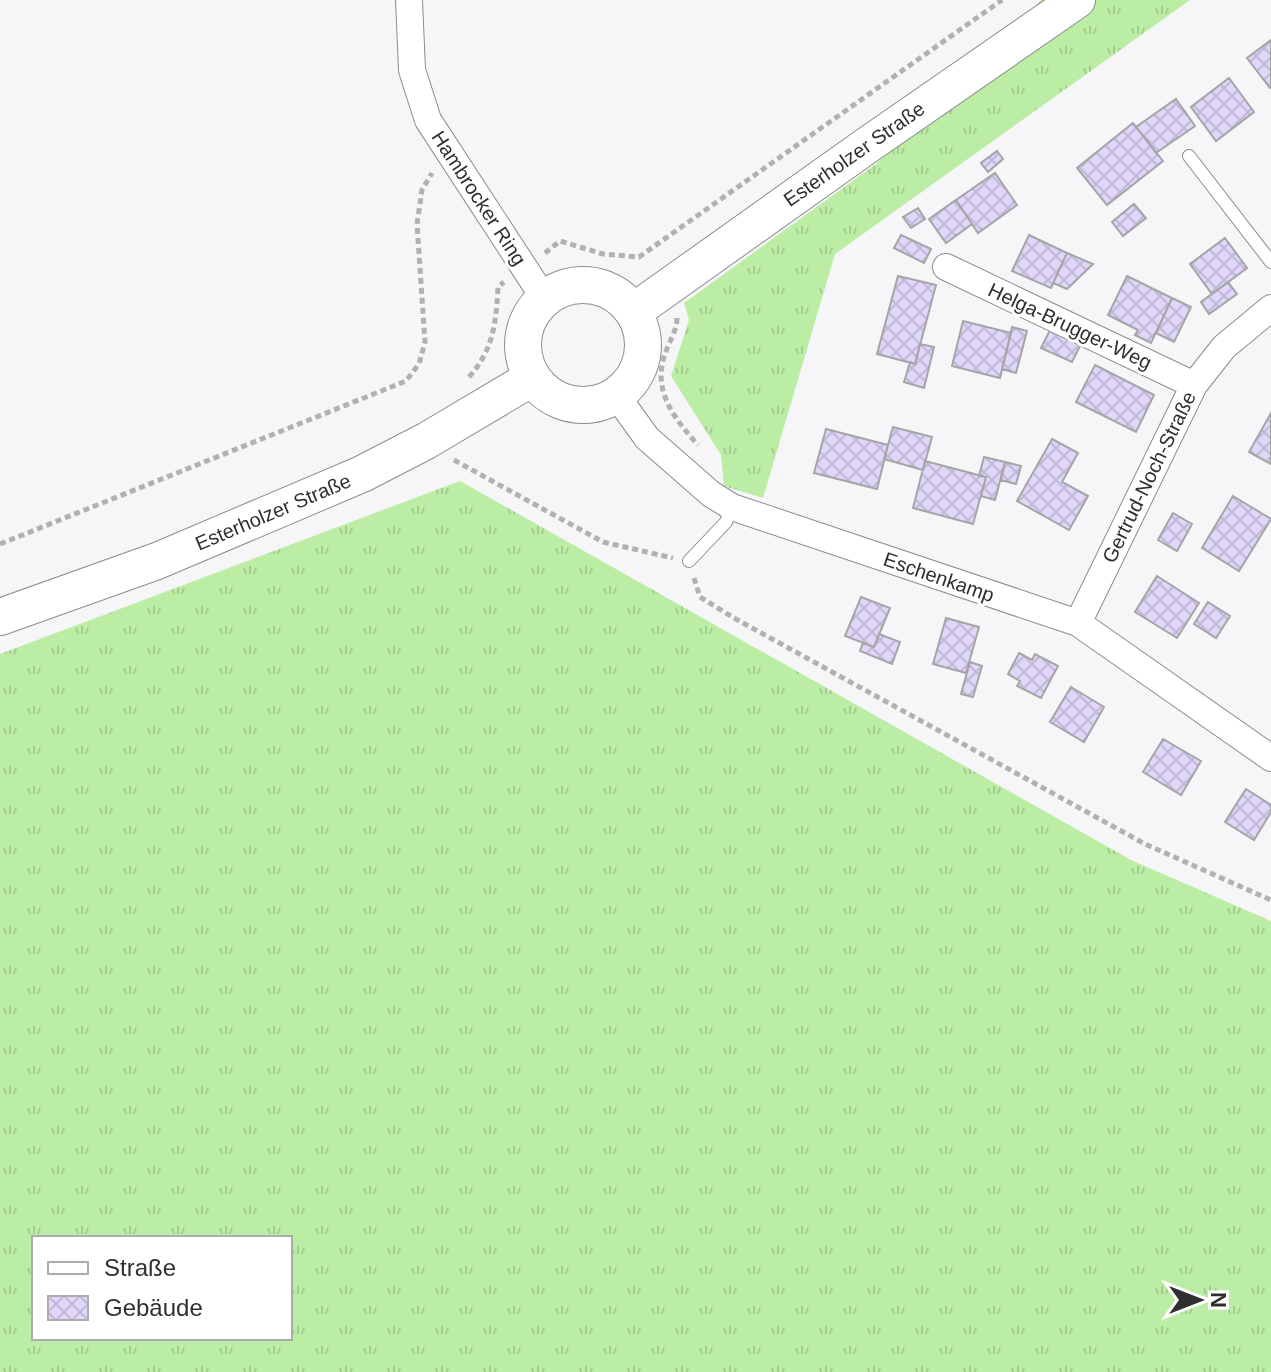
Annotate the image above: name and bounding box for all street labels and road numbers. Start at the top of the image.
street label: Esterholzer Straße [779,97,929,211]
street label: Hambrocker Ring [427,127,531,269]
street label: Helga-Brugger-Weg [985,279,1155,373]
street label: Gertrud-Noch-Straße [1098,388,1200,566]
street label: Esterholzer Straße [192,469,354,555]
street label: Eschenkamp [881,548,997,606]

